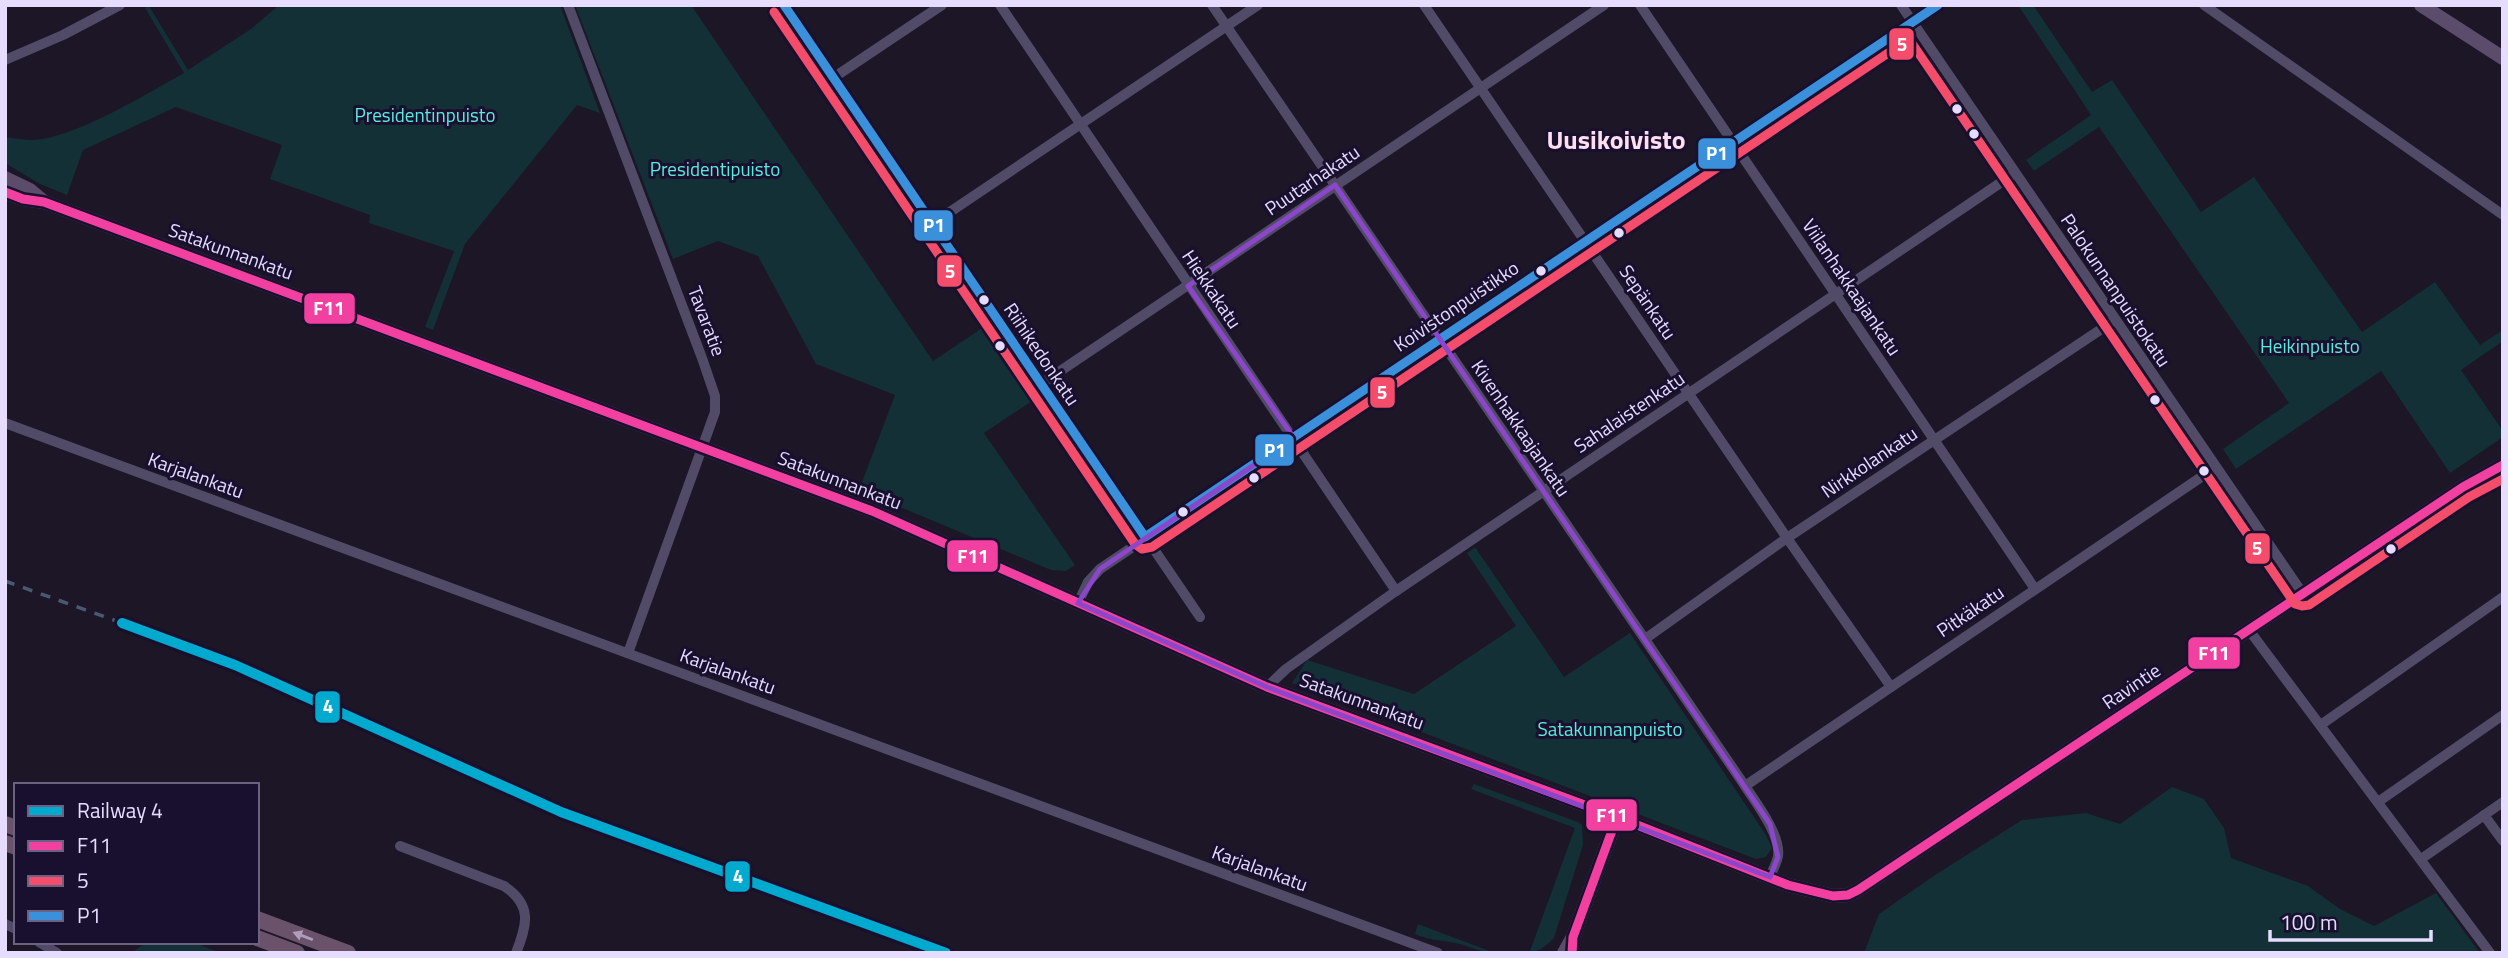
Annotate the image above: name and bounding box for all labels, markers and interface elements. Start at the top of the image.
line badge: 5 [1888,27,1915,61]
text: 5 [1897,29,1907,58]
park label: Presidentinpuisto [355,100,495,129]
unlabelled marker [1950,102,1964,116]
district label: Uusikoivisto [1546,120,1686,159]
unlabelled marker [1967,127,1981,141]
street label: Puutarhakatu [1258,137,1365,222]
line badge: P1 [1697,137,1737,170]
text: P1 [1706,138,1728,167]
park label: Presidentipuisto [650,154,780,183]
street label: Palokunnanpuistokatu [2054,207,2179,372]
line badge: P1 [913,209,954,242]
text: P1 [923,210,945,239]
street label: Viilanhakkaajankatu [1796,212,1909,361]
street label: Satakunnankatu [165,215,298,286]
unlabelled marker [1612,226,1626,240]
street label: Hiekkakatu [1175,243,1249,334]
street label: Koivistonpuistikko [1387,253,1524,358]
line badge: 5 [936,254,963,288]
text: 5 [945,256,955,285]
street label: Sepänkatu [1613,258,1684,345]
unlabelled marker [1534,264,1548,278]
street label: Tavaratie [681,282,734,360]
line badge: F11 [303,292,356,325]
text: F11 [313,293,345,322]
unlabelled marker [977,293,991,307]
street label: Riihikedonkatu [997,297,1088,411]
park label: Heikinpuisto [2260,331,2360,360]
unlabelled marker [993,339,1007,353]
street label: Kivenhakkaajankatu [1465,353,1578,502]
street label: Sahalaistenkatu [1567,364,1690,459]
line badge: 5 [1369,376,1396,409]
text: 5 [1377,377,1387,406]
unlabelled marker [2148,393,2162,407]
street label: Nirkkolankatu [1815,419,1923,505]
line badge: P1 [1254,433,1295,467]
text: P1 [1264,435,1286,464]
street label: Satakunnankatu [774,443,906,516]
street label: Karjalankatu [144,444,248,505]
unlabelled marker [2197,464,2211,478]
unlabelled marker [1247,471,1261,485]
unlabelled marker [1176,505,1190,519]
line badge: 5 [2244,532,2271,565]
text: 5 [2252,533,2262,562]
line badge: F11 [946,539,999,573]
text: F11 [957,541,989,570]
unlabelled marker [2384,542,2398,556]
street label: Pitkäkatu [1930,577,2009,644]
line badge: F11 [2187,636,2241,670]
text: F11 [2198,638,2230,667]
street label: Karjalankatu [676,640,780,701]
street label: Ravintie [2096,655,2166,716]
street label: Satakunnankatu [1296,665,1429,736]
line badge: 4 [314,690,341,724]
text: 4 [323,691,333,720]
park label: Satakunnanpuisto [1537,714,1683,743]
legend [14,783,259,944]
text: Railway 4 [77,794,163,826]
line badge: F11 [1585,798,1638,832]
text: F11 [1596,800,1628,829]
text: F11 [77,829,112,861]
street label: Karjalankatu [1208,837,1312,898]
line badge: 4 [724,860,751,893]
text: 4 [733,861,743,890]
text: 5 [77,864,89,896]
scale bar [2270,898,2431,942]
text: P1 [77,899,101,931]
text: 100 m [2280,906,2337,938]
one-way arrow [292,930,313,941]

